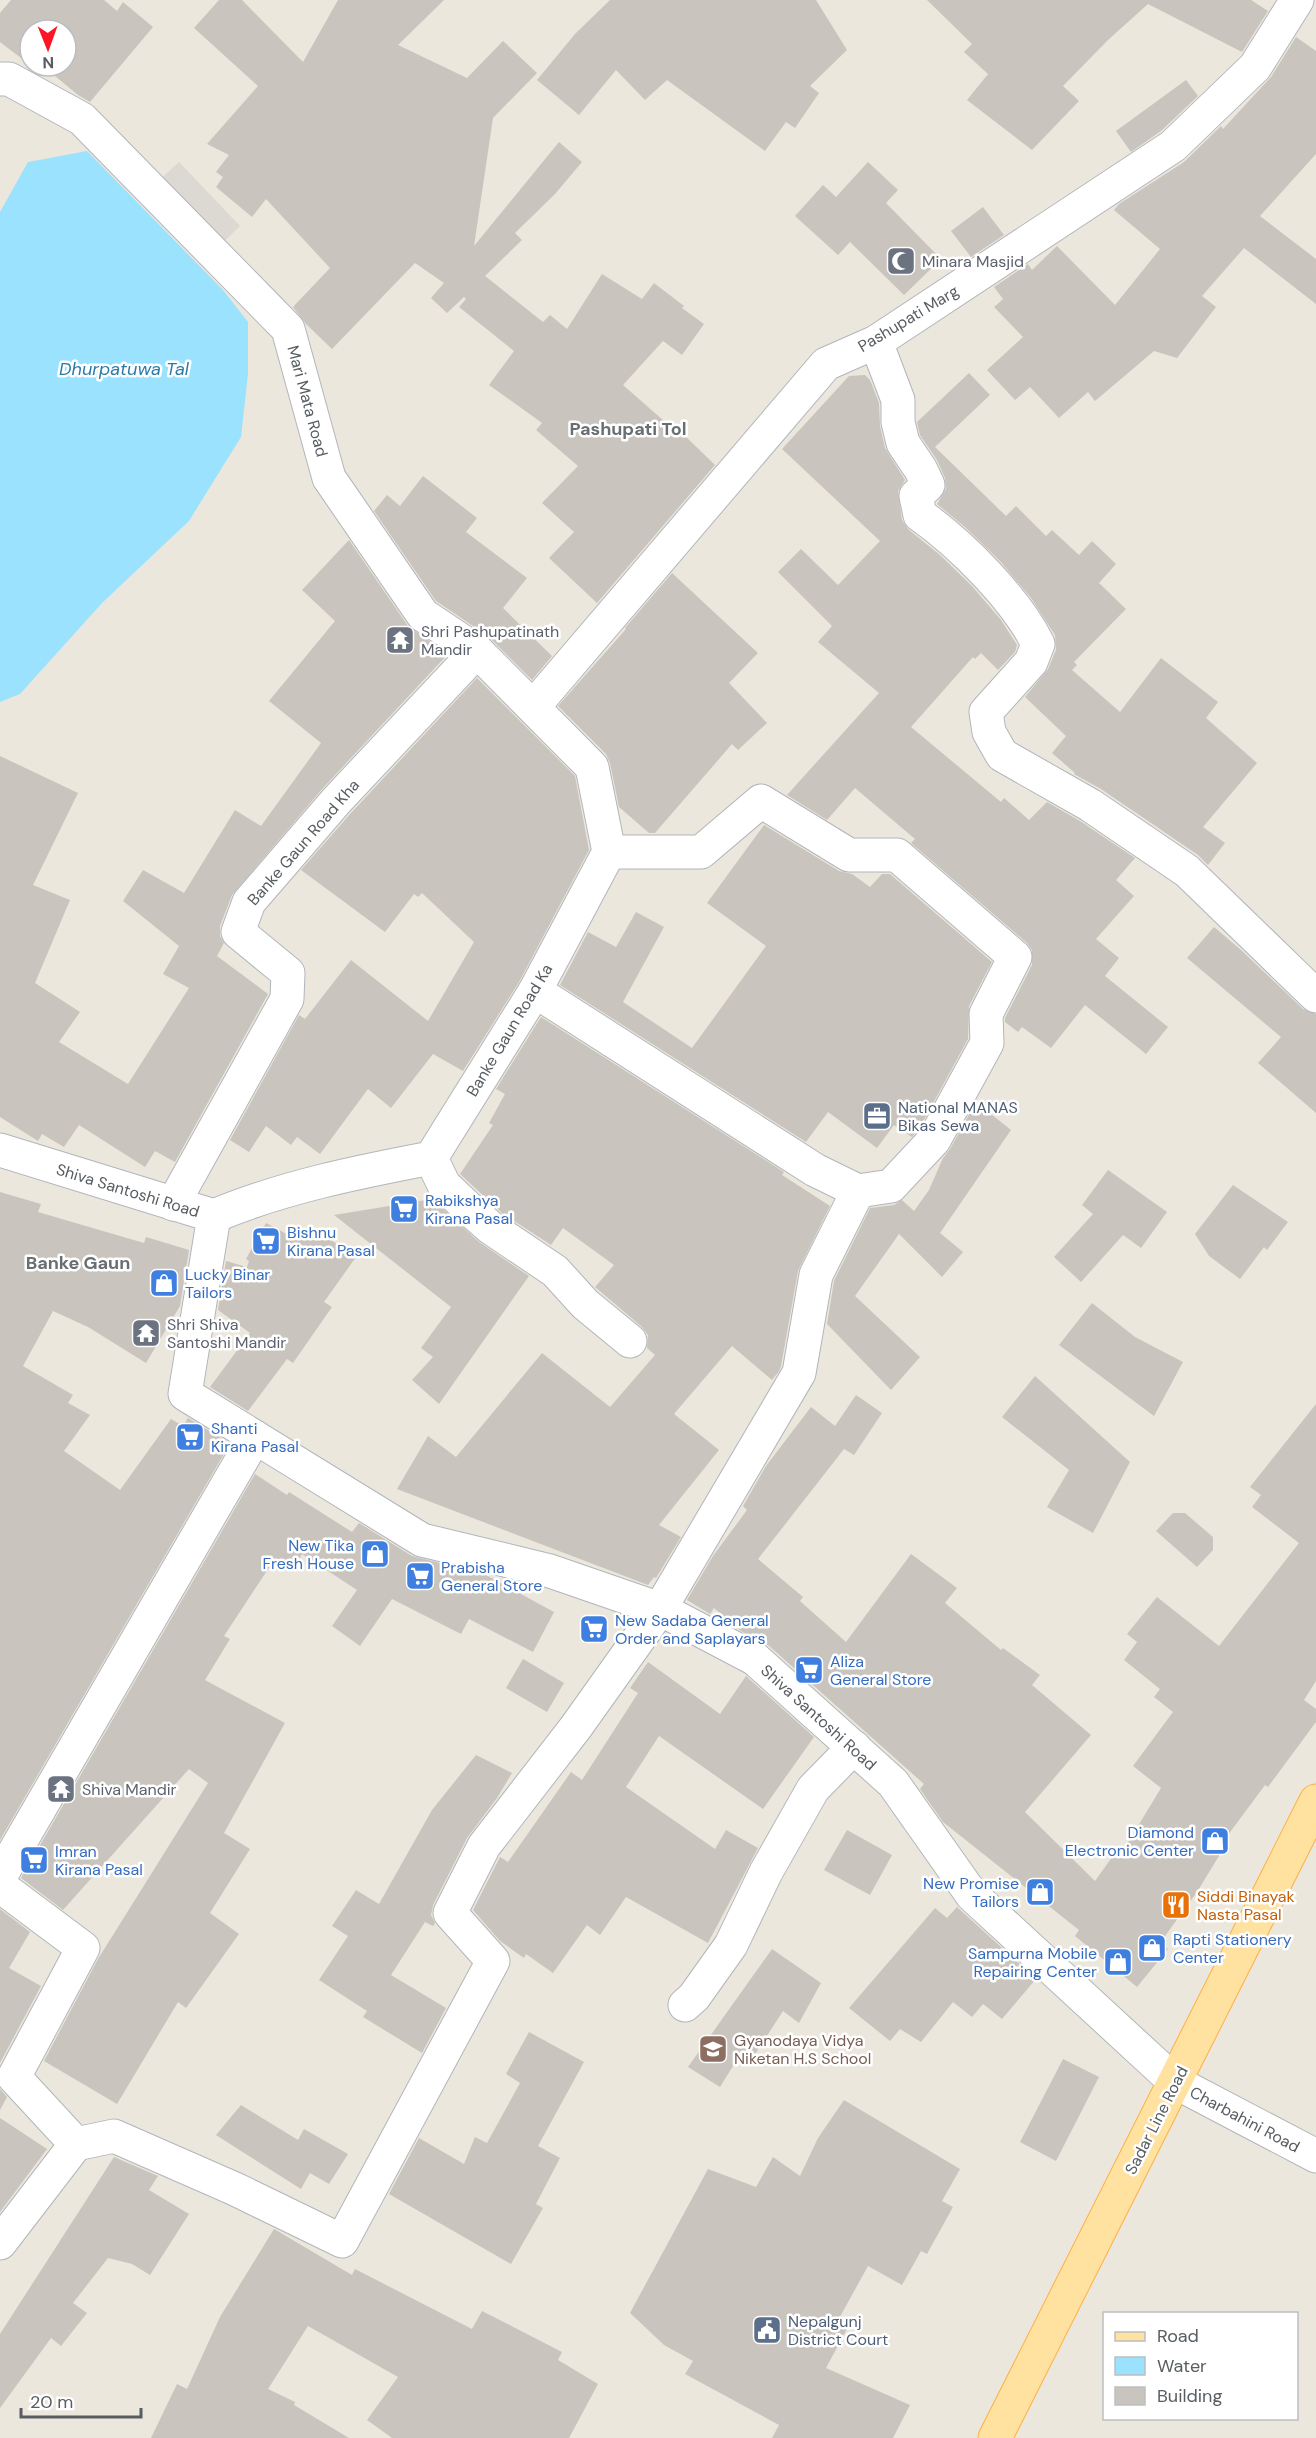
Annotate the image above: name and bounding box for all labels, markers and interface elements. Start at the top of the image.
north arrow [18,18,78,78]
text: N [42,52,54,73]
mosque icon: Minara Masjid [885,245,917,277]
place label: Minara Masjid [922,251,1024,272]
street label: Pashupati Marg [854,280,962,357]
street label: Mari Mata Road [283,343,332,459]
water label: Dhurpatuwa Tal [59,357,190,381]
district label: Pashupati Tol [570,417,686,441]
place label: Shri Pashupatinath Mandir [421,621,559,660]
temple icon: Shri Pashupatinath Mandir [384,624,416,656]
street label: Banke Gaun Road Kha [243,775,364,910]
street label: Banke Gaun Road Ka [462,960,557,1100]
place label: National MANAS Bikas Sewa [898,1097,1018,1136]
office icon: National MANAS Bikas Sewa [861,1100,893,1132]
street label: Shiva Santoshi Road [54,1159,202,1222]
place label: Rabikshya Kirana Pasal [425,1190,513,1229]
supermarket icon: Rabikshya Kirana Pasal [388,1193,420,1225]
place label: Bishnu Kirana Pasal [287,1222,375,1261]
supermarket icon: Bishnu Kirana Pasal [250,1225,282,1257]
district label: Banke Gaun [26,1251,130,1275]
place label: Lucky Binar Tailors [185,1264,270,1303]
shop icon: Lucky Binar Tailors [148,1267,180,1299]
place label: Shri Shiva Santoshi Mandir [167,1314,286,1353]
temple icon: Shri Shiva Santoshi Mandir [130,1317,162,1349]
place label: Shanti Kirana Pasal [211,1418,299,1457]
supermarket icon: Shanti Kirana Pasal [174,1421,206,1453]
place label: New Tika Fresh House [263,1535,354,1574]
shop icon: New Tika Fresh House [359,1538,391,1570]
place label: Prabisha General Store [441,1557,542,1596]
supermarket icon: Prabisha General Store [404,1560,436,1592]
place label: New Sadaba General Order and Saplayars [615,1610,769,1649]
supermarket icon: New Sadaba General Order and Saplayars [578,1613,610,1645]
place label: Aliza General Store [830,1651,931,1690]
supermarket icon: Aliza General Store [793,1654,825,1686]
street label: Shiva Santoshi Road [756,1660,881,1775]
temple icon: Shiva Mandir [45,1773,77,1805]
place label: Shiva Mandir [82,1779,177,1800]
place label: Diamond Electronic Center [1065,1822,1194,1861]
shop icon: Diamond Electronic Center [1199,1825,1231,1857]
place label: Imran Kirana Pasal [55,1841,143,1880]
supermarket icon: Imran Kirana Pasal [18,1844,50,1876]
place label: New Promise Tailors [923,1873,1019,1912]
shop icon: New Promise Tailors [1024,1876,1056,1908]
place label: Siddi Binayak Nasta Pasal [1197,1886,1295,1925]
restaurant icon: Siddi Binayak Nasta Pasal [1160,1889,1192,1921]
place label: Rapti Stationery Center [1173,1929,1292,1968]
shop icon: Rapti Stationery Center [1136,1932,1168,1964]
place label: Sampurna Mobile Repairing Center [968,1943,1097,1982]
shop icon: Sampurna Mobile Repairing Center [1102,1946,1134,1978]
place label: Gyanodaya Vidya Niketan H.S School [734,2030,871,2069]
school or university icon: Gyanodaya Vidya Niketan H.S School [697,2033,729,2065]
street label: Sadar Line Road [1120,2062,1193,2178]
street label: Charbahini Road [1186,2082,1303,2157]
place label: Nepalgunj District Court [788,2311,888,2350]
legend [1103,2312,1298,2420]
public building icon: Nepalgunj District Court [751,2314,783,2346]
text: Road [1157,2324,1199,2348]
text: Water [1157,2354,1207,2378]
scale bar [21,2381,141,2419]
text: Building [1157,2384,1222,2408]
text: 20 m [30,2390,73,2414]

